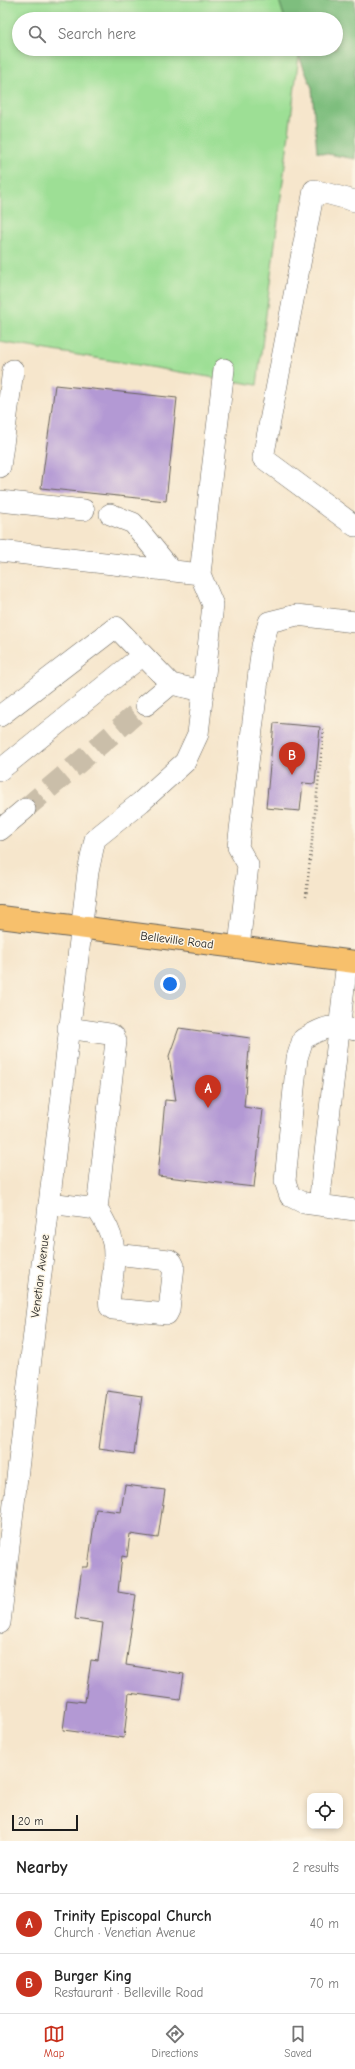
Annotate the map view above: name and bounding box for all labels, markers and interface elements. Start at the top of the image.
search box [12,12,343,56]
icon: search [26,23,48,45]
text: Search here [58,25,136,43]
pin: B [279,742,305,775]
street label: Belleville Road [140,929,214,951]
your location [160,974,180,994]
pin: A [195,1075,221,1108]
street label: Venetian Avenue [28,1234,52,1318]
map controls [307,1793,343,1829]
button: locate [307,1793,343,1829]
scale bar [12,1813,78,1832]
text: 20 m [18,1815,43,1828]
text: Nearby [16,1858,67,1877]
text: 2 results [292,1860,339,1875]
text: Trinity Episcopal Church [54,1907,212,1925]
text: A [25,1916,33,1931]
text: 40 m [310,1916,339,1931]
text: Church · Venetian Avenue [54,1925,195,1940]
text: Burger King [54,1967,132,1985]
text: B [25,1976,33,1991]
text: 70 m [310,1976,339,1991]
text: Restaurant · Belleville Road [54,1985,204,2000]
tab: Map [43,2023,65,2060]
tab: Directions [151,2023,198,2060]
tab: Saved [284,2023,312,2060]

